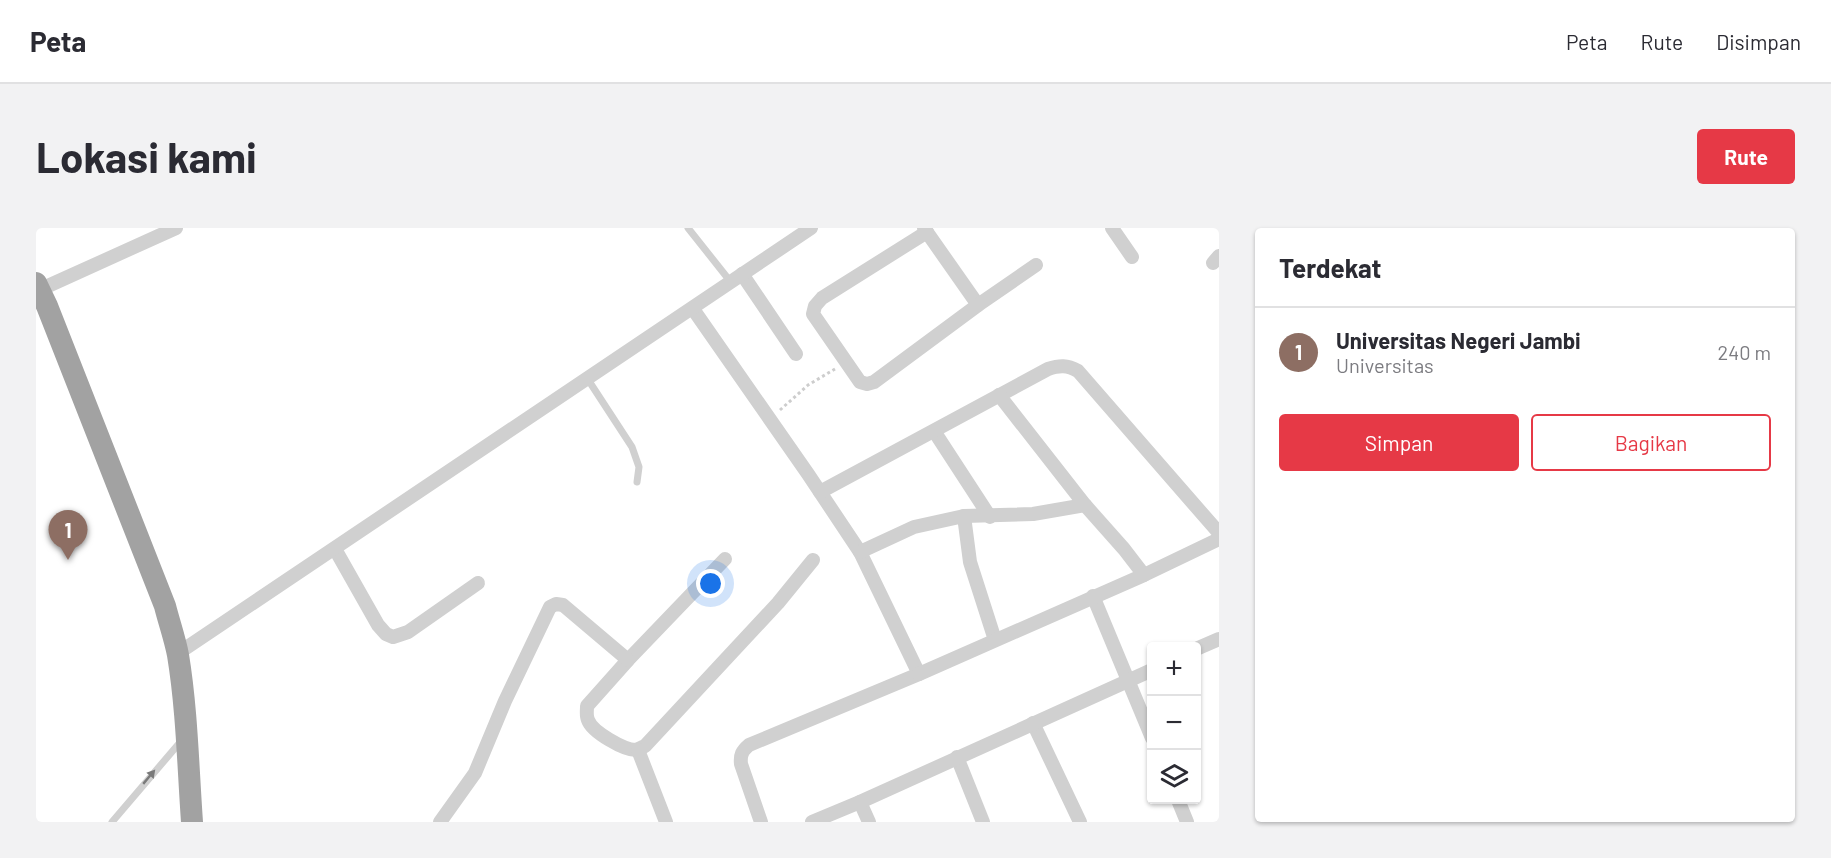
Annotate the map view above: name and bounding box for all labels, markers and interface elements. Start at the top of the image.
text: Peta [30,24,86,58]
text: Peta [1566,29,1608,54]
text: Rute [1641,29,1683,54]
text: Disimpan [1716,29,1801,54]
button: Rute [1697,129,1795,184]
text: Lokasi kami [36,131,257,181]
text: Terdekat [1279,252,1381,283]
text: Universitas Negeri Jambi [1336,327,1581,353]
text: 1 [1295,340,1302,364]
text: 240 m [1717,340,1771,364]
text: Universitas [1336,353,1434,377]
button: Simpan [1279,414,1519,471]
button: Bagikan [1531,414,1771,471]
pin: 1 [48,510,87,560]
your location [696,569,725,598]
map controls [1147,642,1201,804]
button: + [1147,642,1201,696]
button: − [1147,696,1201,750]
button: layers [1147,750,1201,804]
one-way arrow [142,770,155,785]

